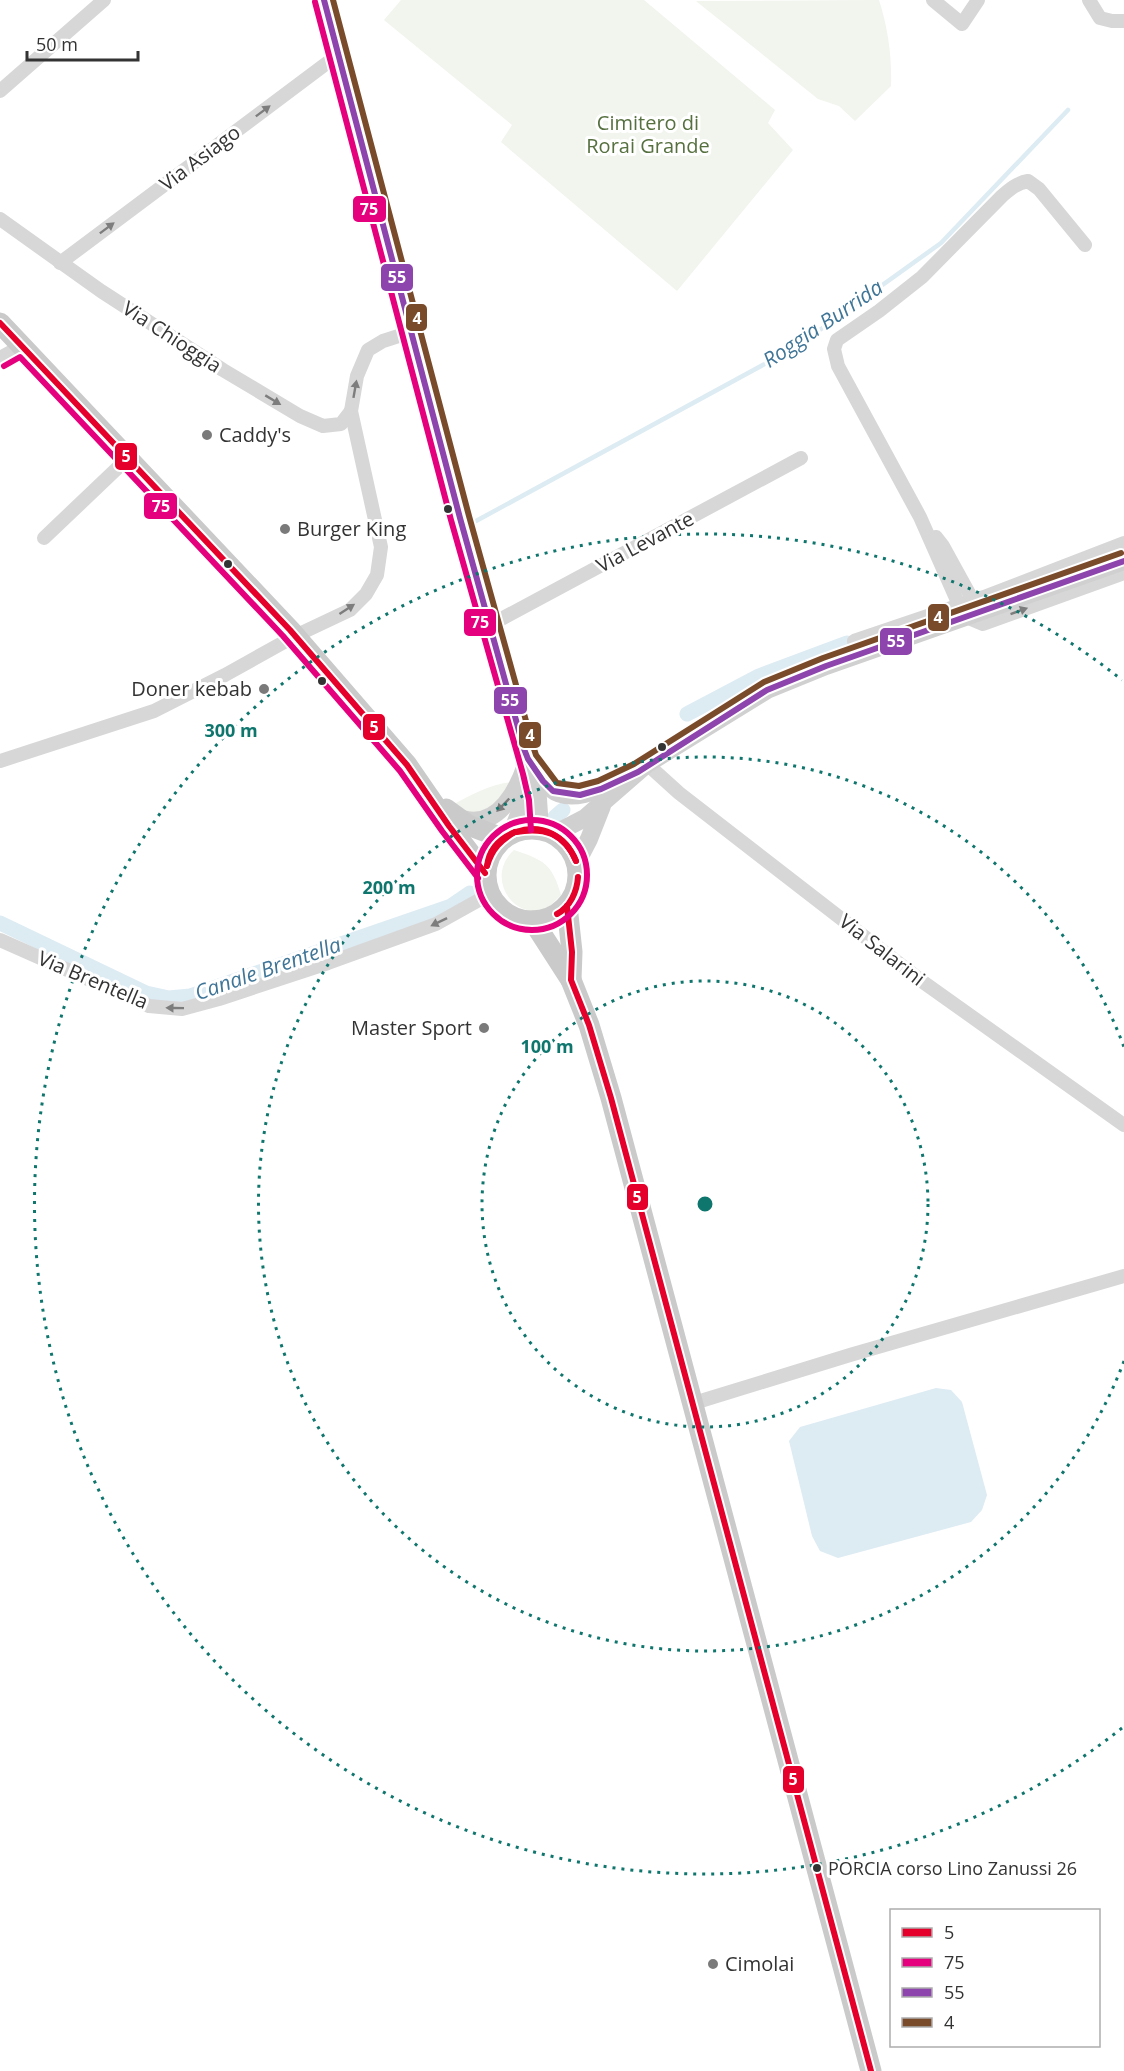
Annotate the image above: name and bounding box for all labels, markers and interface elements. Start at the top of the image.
scale bar [27,24,138,62]
text: 50 m [36,32,78,56]
one-way arrow [255,105,271,117]
park label: Cimitero di Rorai Grande [586,109,710,159]
street label: Via Asiago [154,118,246,197]
line badge: 75 [352,195,387,223]
text: 75 [360,198,378,220]
one-way arrow [99,222,115,234]
line badge: 55 [380,263,414,292]
text: 55 [388,266,406,288]
water label: Roggia Burrida [757,273,888,374]
street label: Via Chioggia [117,294,227,379]
line badge: 4 [405,303,428,332]
text: 4 [412,307,422,329]
one-way arrow [350,379,359,398]
one-way arrow [265,394,281,405]
place label: Caddy's [219,421,291,448]
marker: Caddy's [200,428,214,442]
line badge: 5 [114,442,138,471]
text: 5 [121,445,131,467]
line badge: 75 [143,492,178,520]
text: 75 [152,495,170,517]
unlabelled marker [442,503,454,515]
street label: Via Levante [591,505,698,579]
place label: Burger King [297,515,406,542]
marker: Burger King [278,522,292,536]
unlabelled marker [222,558,234,570]
line badge: 4 [927,603,950,632]
one-way arrow [339,604,355,615]
one-way arrow [1010,605,1028,615]
text: 4 [933,606,943,628]
line badge: 75 [463,608,497,637]
text: 75 [471,611,489,633]
line badge: 55 [879,627,913,656]
text: 55 [887,630,905,652]
place label: Doner kebab [131,675,252,702]
unlabelled marker [316,675,328,687]
marker: Doner kebab [257,682,271,696]
line badge: 55 [493,686,528,715]
text: 55 [501,689,519,711]
line badge: 5 [362,713,386,741]
text: 5 [369,716,379,738]
text: 300 m [204,718,258,742]
line badge: 4 [518,721,542,749]
text: 4 [525,724,535,746]
unlabelled marker [656,741,668,753]
one-way arrow [496,798,510,812]
text: 200 m [362,875,416,899]
street label: Via Salarini [834,908,931,992]
one-way arrow [430,916,448,926]
water label: Canale Brentella [191,930,345,1006]
street label: Via Brentella [34,944,153,1015]
one-way arrow [165,1003,184,1013]
place label: Master Sport [351,1014,472,1041]
marker: Master Sport [477,1021,491,1035]
text: 100 m [520,1034,574,1058]
line badge: 5 [626,1183,649,1211]
text: 5 [632,1186,642,1208]
centre of rings [695,1194,715,1214]
line badge: 5 [782,1765,805,1794]
text: 5 [788,1768,798,1790]
place label: PORCIA corso Lino Zanussi 26 [828,1856,1077,1880]
marker: PORCIA corso Lino Zanussi 26 [811,1862,823,1874]
legend [890,1909,1100,2047]
text: 5 [944,1920,954,1944]
place label: Cimolai [725,1950,794,1977]
text: 75 [944,1950,965,1974]
marker: Cimolai [706,1957,720,1971]
text: 55 [944,1980,965,2004]
text: 4 [944,2010,954,2034]

